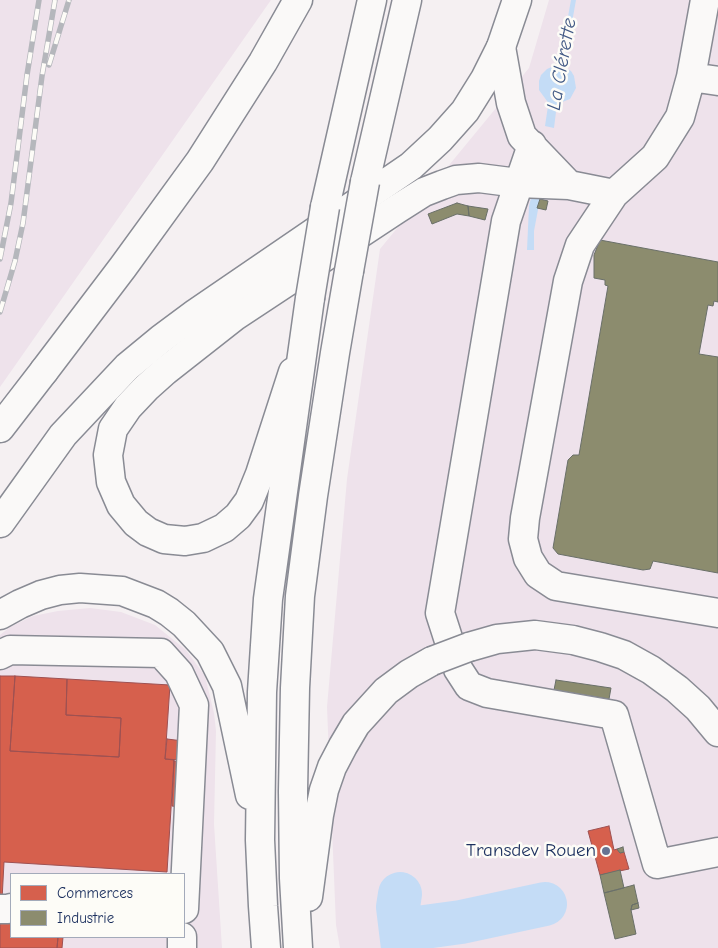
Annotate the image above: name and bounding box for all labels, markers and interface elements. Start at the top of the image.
water label: La Clérette [542,16,582,112]
place label: Transdev Rouen [466,840,596,862]
marker: Transdev Rouen [600,845,612,857]
legend [10,873,185,938]
text: Commerces [57,884,133,902]
text: Industrie [57,909,114,927]

